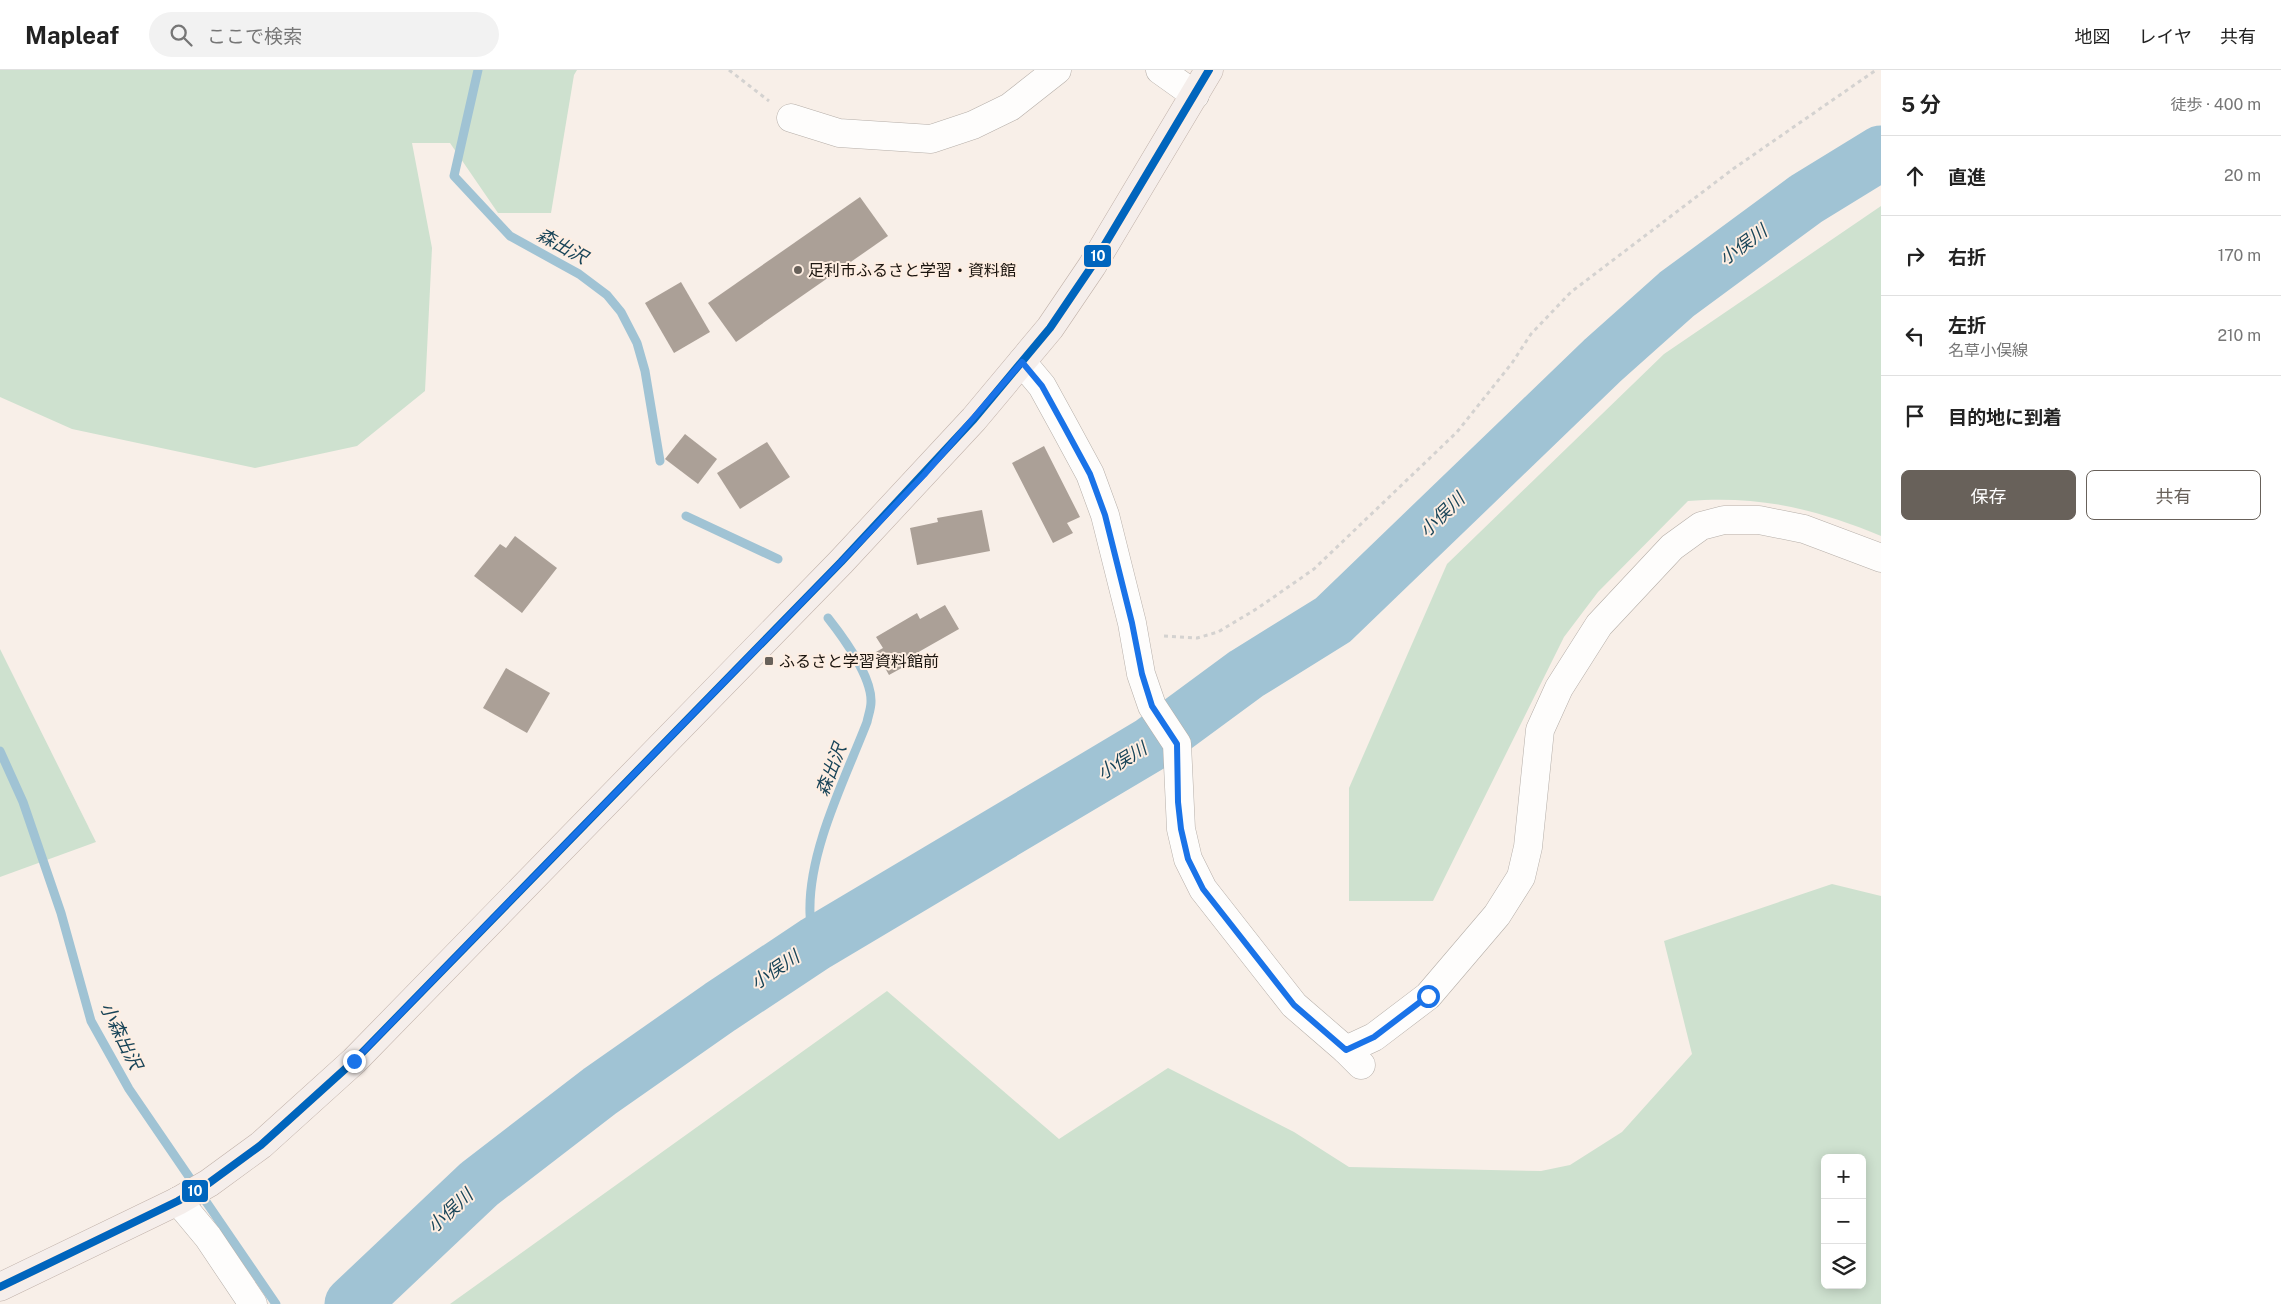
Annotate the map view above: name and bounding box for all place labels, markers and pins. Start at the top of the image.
place label: 足利市ふるさと学習・資料館 [808,261,1016,280]
marker: 足利市ふるさと学習・資料館 [792,264,804,276]
place label: ふるさと学習資料館前 [779,652,939,671]
marker: ふるさと学習資料館前 [763,655,775,667]

